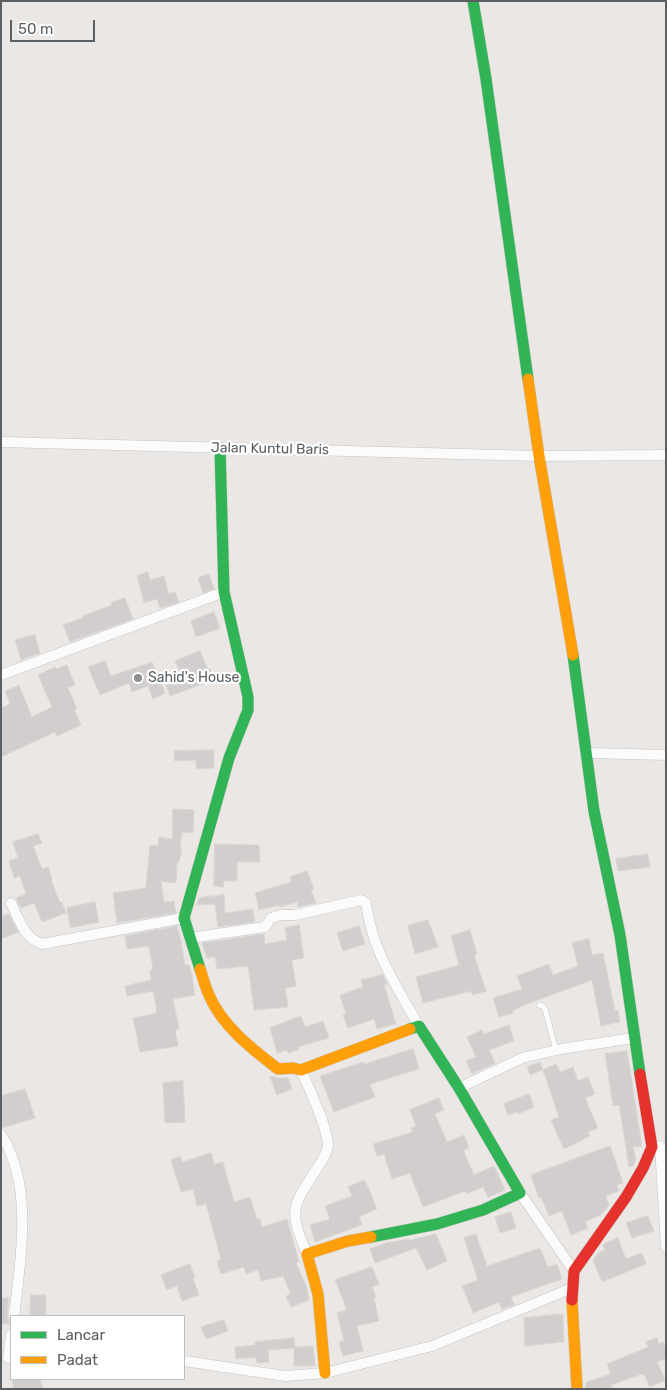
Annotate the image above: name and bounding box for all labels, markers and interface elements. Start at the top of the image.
scale bar [12,10,98,42]
text: 50 m [18,20,53,38]
street label: Jalan Kuntul Baris [211,440,329,458]
place label: Sahid's House [148,670,239,686]
marker: Sahid's House [132,672,144,684]
legend [10,1315,185,1380]
text: Lancar [57,1326,105,1344]
text: Padat [57,1351,98,1369]

